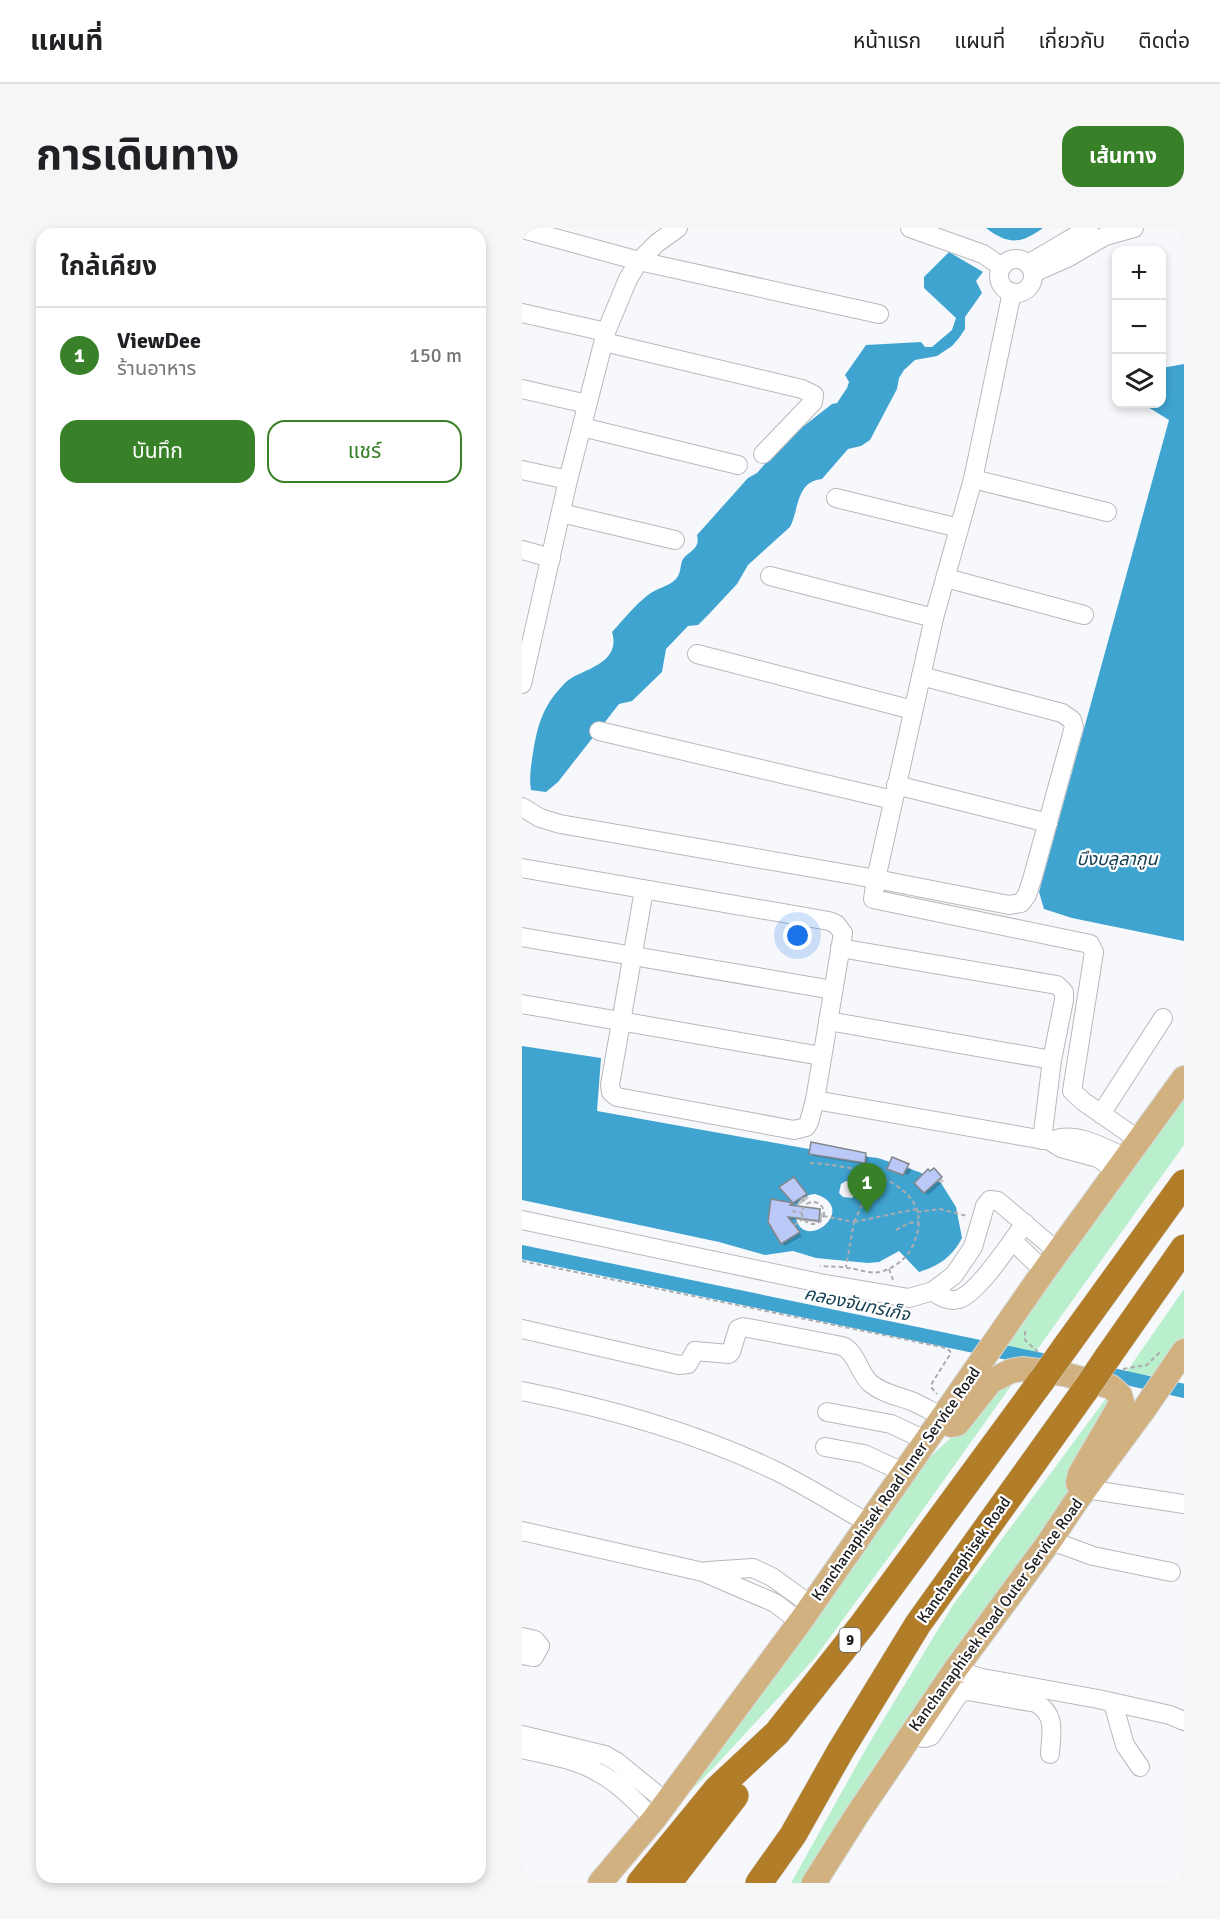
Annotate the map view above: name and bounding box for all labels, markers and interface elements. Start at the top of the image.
text: แผนที่ [30,24,103,58]
text: หน้าแรก [853,28,921,54]
text: แผนที่ [954,28,1005,54]
text: เกี่ยวกับ [1038,28,1105,54]
text: ติดต่อ [1138,28,1190,54]
button: เส้นทาง [1062,126,1184,187]
text: การเดินทาง [36,130,239,181]
map controls [1112,246,1166,408]
button: + [1112,246,1166,300]
text: ใกล้เคียง [60,251,157,283]
button: − [1112,300,1166,354]
text: ViewDee [117,327,201,354]
text: 1 [74,343,85,368]
text: 150 m [409,343,462,368]
button: layers [1112,354,1166,408]
text: ร้านอาหาร [117,356,196,381]
button: บันทึก [60,420,255,483]
button: แชร์ [267,420,462,483]
water label: บึงบลูลากูน [1076,848,1159,870]
your location [783,921,812,950]
pin: 1 [848,1164,886,1213]
water label: คลองจันทร์เก็จ [802,1282,913,1326]
street label: Kanchanaphisek Road Inner Service Road [808,1363,984,1605]
street label: Kanchanaphisek Road [913,1493,1015,1627]
street label: Kanchanaphisek Road Outer Service Road [905,1494,1087,1736]
road number: 9 [840,1628,860,1652]

